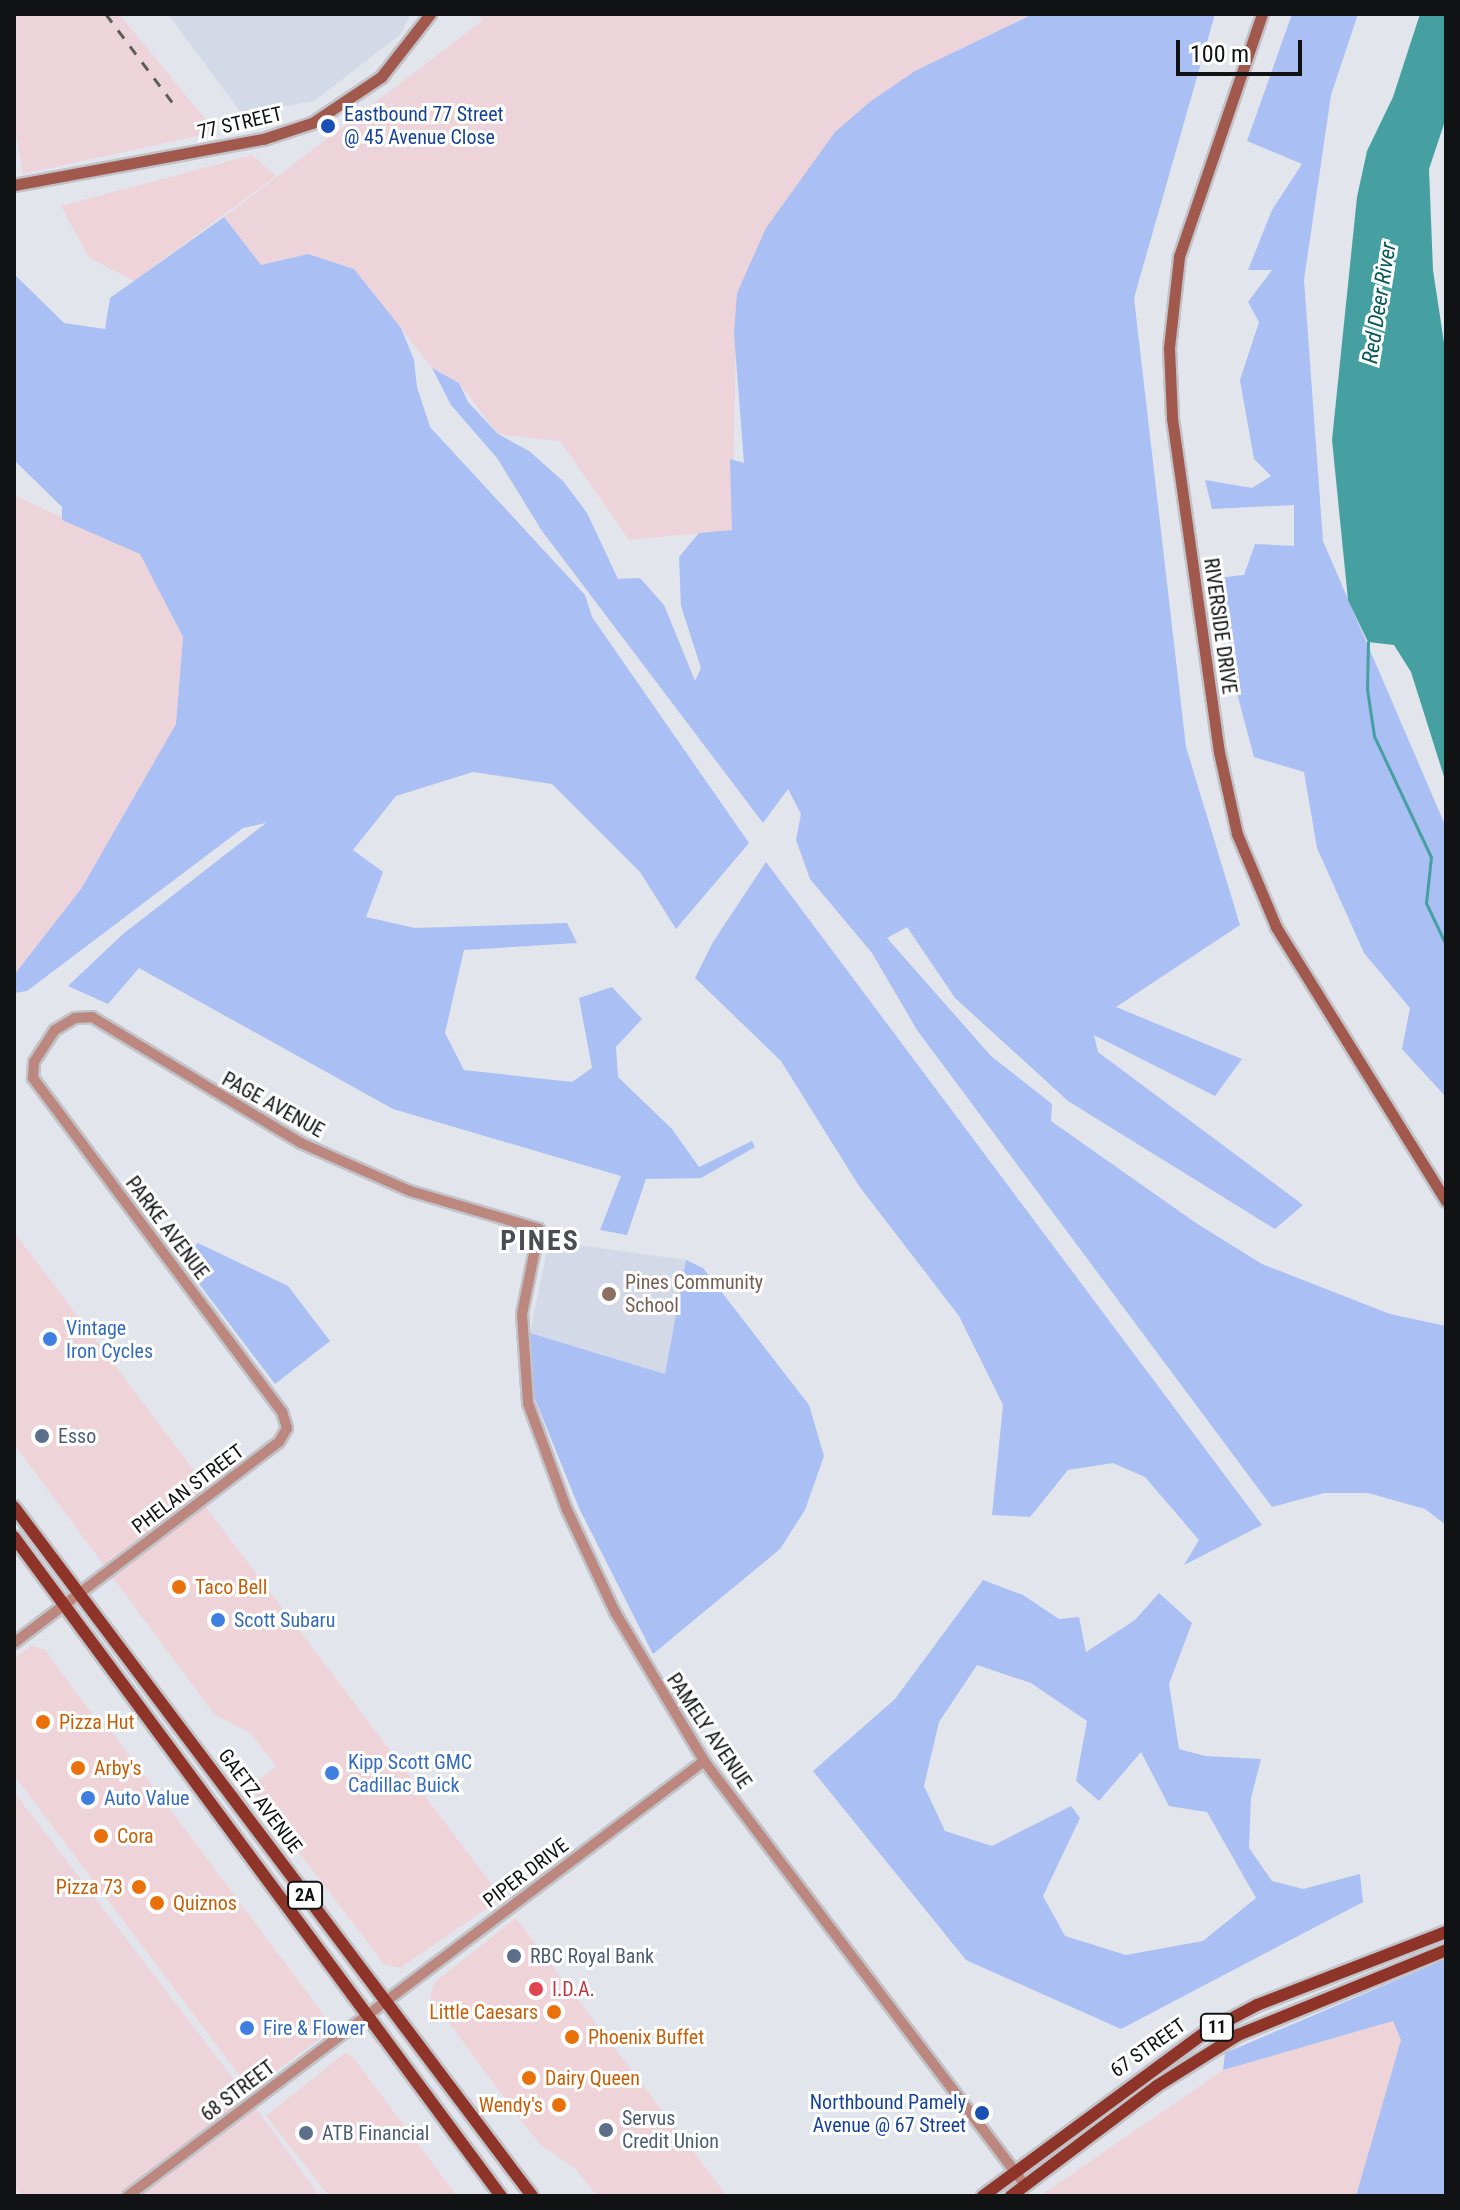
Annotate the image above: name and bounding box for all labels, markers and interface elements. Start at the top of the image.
scale bar [1180,24,1306,74]
text: 100 m [1190,40,1249,68]
street label: 77 STREET [195,102,285,144]
place label: Eastbound 77 Street @ 45 Avenue Close [344,102,504,149]
marker: Eastbound 77 Street @ 45 Avenue Close [319,117,337,135]
water label: Red Deer River [1356,241,1402,365]
street label: RIVERSIDE DRIVE [1199,557,1241,695]
street label: PAGE AVENUE [218,1067,328,1143]
street label: PARKE AVENUE [120,1172,214,1284]
district label: PINES [500,1224,580,1258]
place label: Pines Community School [625,1270,763,1317]
marker: Pines Community School [600,1285,618,1303]
place label: Vintage Iron Cycles [66,1316,153,1363]
marker: Vintage Iron Cycles [41,1330,59,1348]
place label: Esso [58,1424,96,1448]
marker: Esso [33,1427,51,1445]
street label: PHELAN STREET [127,1439,249,1539]
place label: Taco Bell [195,1575,267,1599]
marker: Taco Bell [170,1578,188,1596]
place label: Scott Subaru [234,1608,335,1632]
marker: Scott Subaru [209,1611,227,1629]
street label: PAMELY AVENUE [662,1669,756,1793]
place label: Pizza Hut [59,1710,134,1734]
marker: Pizza Hut [34,1713,52,1731]
street label: GAETZ AVENUE [213,1744,307,1858]
place label: Kipp Scott GMC Cadillac Buick [348,1750,472,1797]
place label: Arby's [94,1756,142,1780]
marker: Arby's [69,1759,87,1777]
marker: Kipp Scott GMC Cadillac Buick [323,1764,341,1782]
place label: Auto Value [104,1786,189,1810]
marker: Auto Value [79,1789,97,1807]
place label: Cora [117,1824,154,1848]
marker: Cora [92,1827,110,1845]
street label: PIPER DRIVE [479,1833,573,1913]
place label: Pizza 73 [56,1875,123,1899]
marker: Pizza 73 [130,1878,148,1896]
road number: 2A [287,1881,323,1909]
place label: Quiznos [173,1891,237,1915]
marker: Quiznos [148,1894,166,1912]
place label: RBC Royal Bank [530,1944,654,1968]
marker: RBC Royal Bank [505,1947,523,1965]
place label: I.D.A. [552,1977,595,2001]
marker: I.D.A. [527,1980,545,1998]
place label: Little Caesars [429,2000,538,2024]
marker: Little Caesars [545,2003,563,2021]
street label: 67 STREET [1106,2013,1190,2083]
road number: 11 [1199,2013,1235,2041]
place label: Fire & Flower [263,2016,365,2040]
marker: Fire & Flower [238,2019,256,2037]
place label: Phoenix Buffet [588,2025,704,2049]
marker: Phoenix Buffet [563,2028,581,2046]
street label: 68 STREET [196,2055,280,2127]
place label: Dairy Queen [545,2066,640,2090]
marker: Dairy Queen [520,2069,538,2087]
place label: Northbound Pamely Avenue @ 67 Street [810,2090,966,2137]
place label: Wendy's [479,2093,543,2117]
marker: Wendy's [550,2096,568,2114]
marker: Northbound Pamely Avenue @ 67 Street [973,2104,991,2122]
place label: Servus Credit Union [622,2106,719,2153]
place label: ATB Financial [322,2121,429,2145]
marker: Servus Credit Union [597,2121,615,2139]
marker: ATB Financial [297,2124,315,2142]

